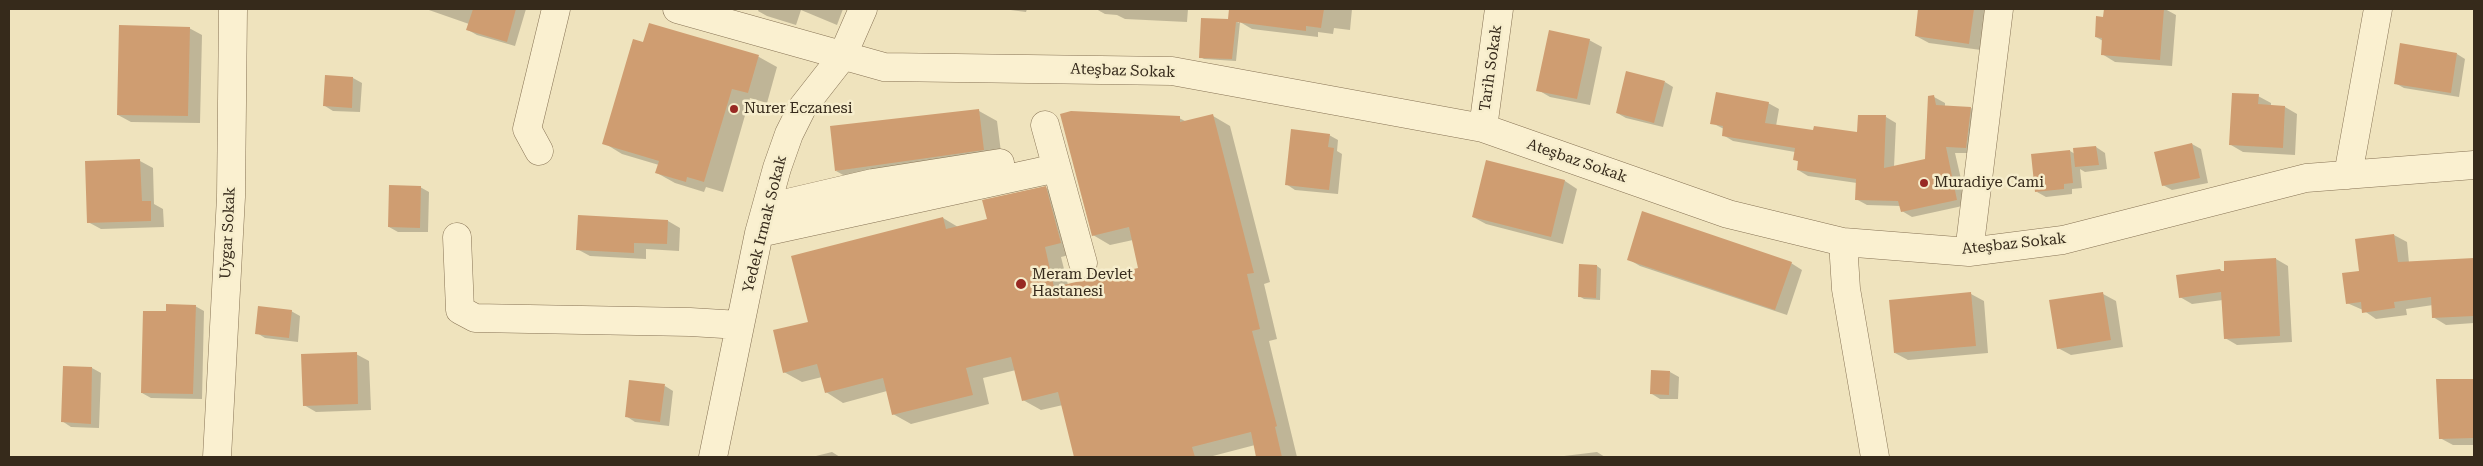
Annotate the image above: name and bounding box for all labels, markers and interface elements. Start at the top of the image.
street label: Tarih Sokak [1476,24,1506,112]
street label: Ateşbaz Sokak [1070,60,1176,82]
place label: Nurer Eczanesi [744,100,852,118]
marker: Nurer Eczanesi [728,103,740,115]
street label: Ateşbaz Sokak [1524,135,1630,187]
street label: Yedek Irmak Sokak [739,154,791,294]
place label: Muradiye Cami [1934,174,2044,192]
marker: Muradiye Cami [1918,177,1930,189]
street label: Uygar Sokak [217,187,239,279]
street label: Ateşbaz Sokak [1961,230,2067,258]
place label: Meram Devlet Hastanesi [1032,266,1133,301]
marker: Meram Devlet Hastanesi [1014,277,1028,291]

